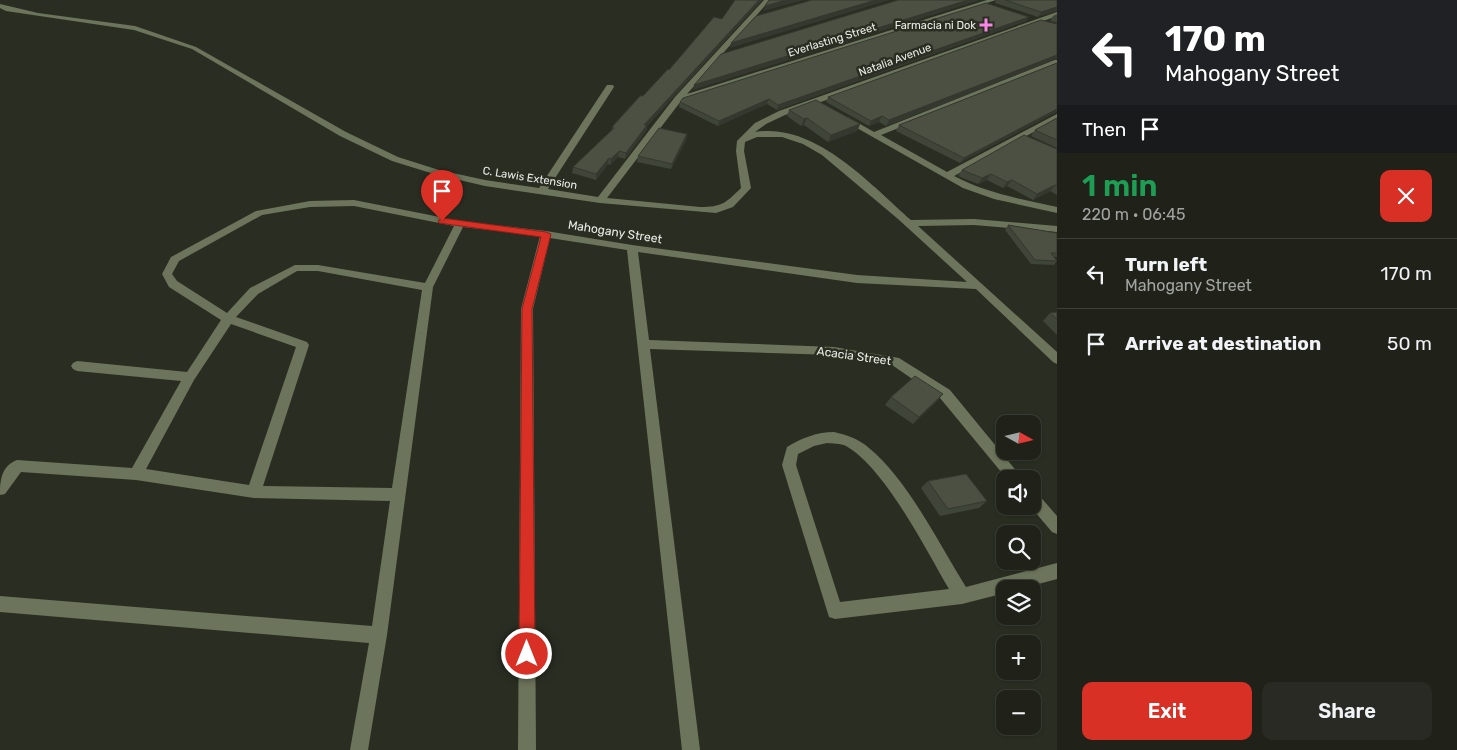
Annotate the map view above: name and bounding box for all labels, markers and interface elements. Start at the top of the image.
text: 170 m [1165,18,1266,60]
place label: Farmacia ni Dok [895,19,976,32]
marker: Farmacia ni Dok [980,19,992,31]
street label: Everlasting Street [786,20,878,60]
icon: left [1082,20,1147,85]
street label: Natalia Avenue [857,41,933,79]
text: Mahogany Street [1165,60,1339,87]
icon: arrive [1136,115,1164,143]
text: Then [1082,118,1126,141]
street label: C. Lawis Extension [482,164,578,192]
text: 1 min [1082,168,1157,204]
pin [421,170,463,221]
button: close [1380,170,1432,222]
icon: arrive [428,177,456,205]
text: 220 m · 06:45 [1082,205,1186,224]
street label: Mahogany Street [567,218,663,246]
text: Turn left [1125,253,1207,276]
icon: left [1082,260,1110,288]
text: 170 m [1381,262,1432,285]
text: Mahogany Street [1125,276,1252,295]
icon: arrive [1082,330,1110,358]
text: Arrive at destination [1125,332,1321,355]
text: 50 m [1387,332,1432,355]
street label: Acacia Street [816,344,892,368]
north arrow [996,415,1041,460]
map controls [996,415,1041,735]
button: sound [996,470,1041,515]
button: search [996,525,1041,570]
button: layers [996,580,1041,625]
position arrow [500,627,552,679]
button: + [996,635,1041,680]
button: Exit [1082,682,1252,740]
button: Share [1262,682,1432,740]
button: − [996,690,1041,735]

